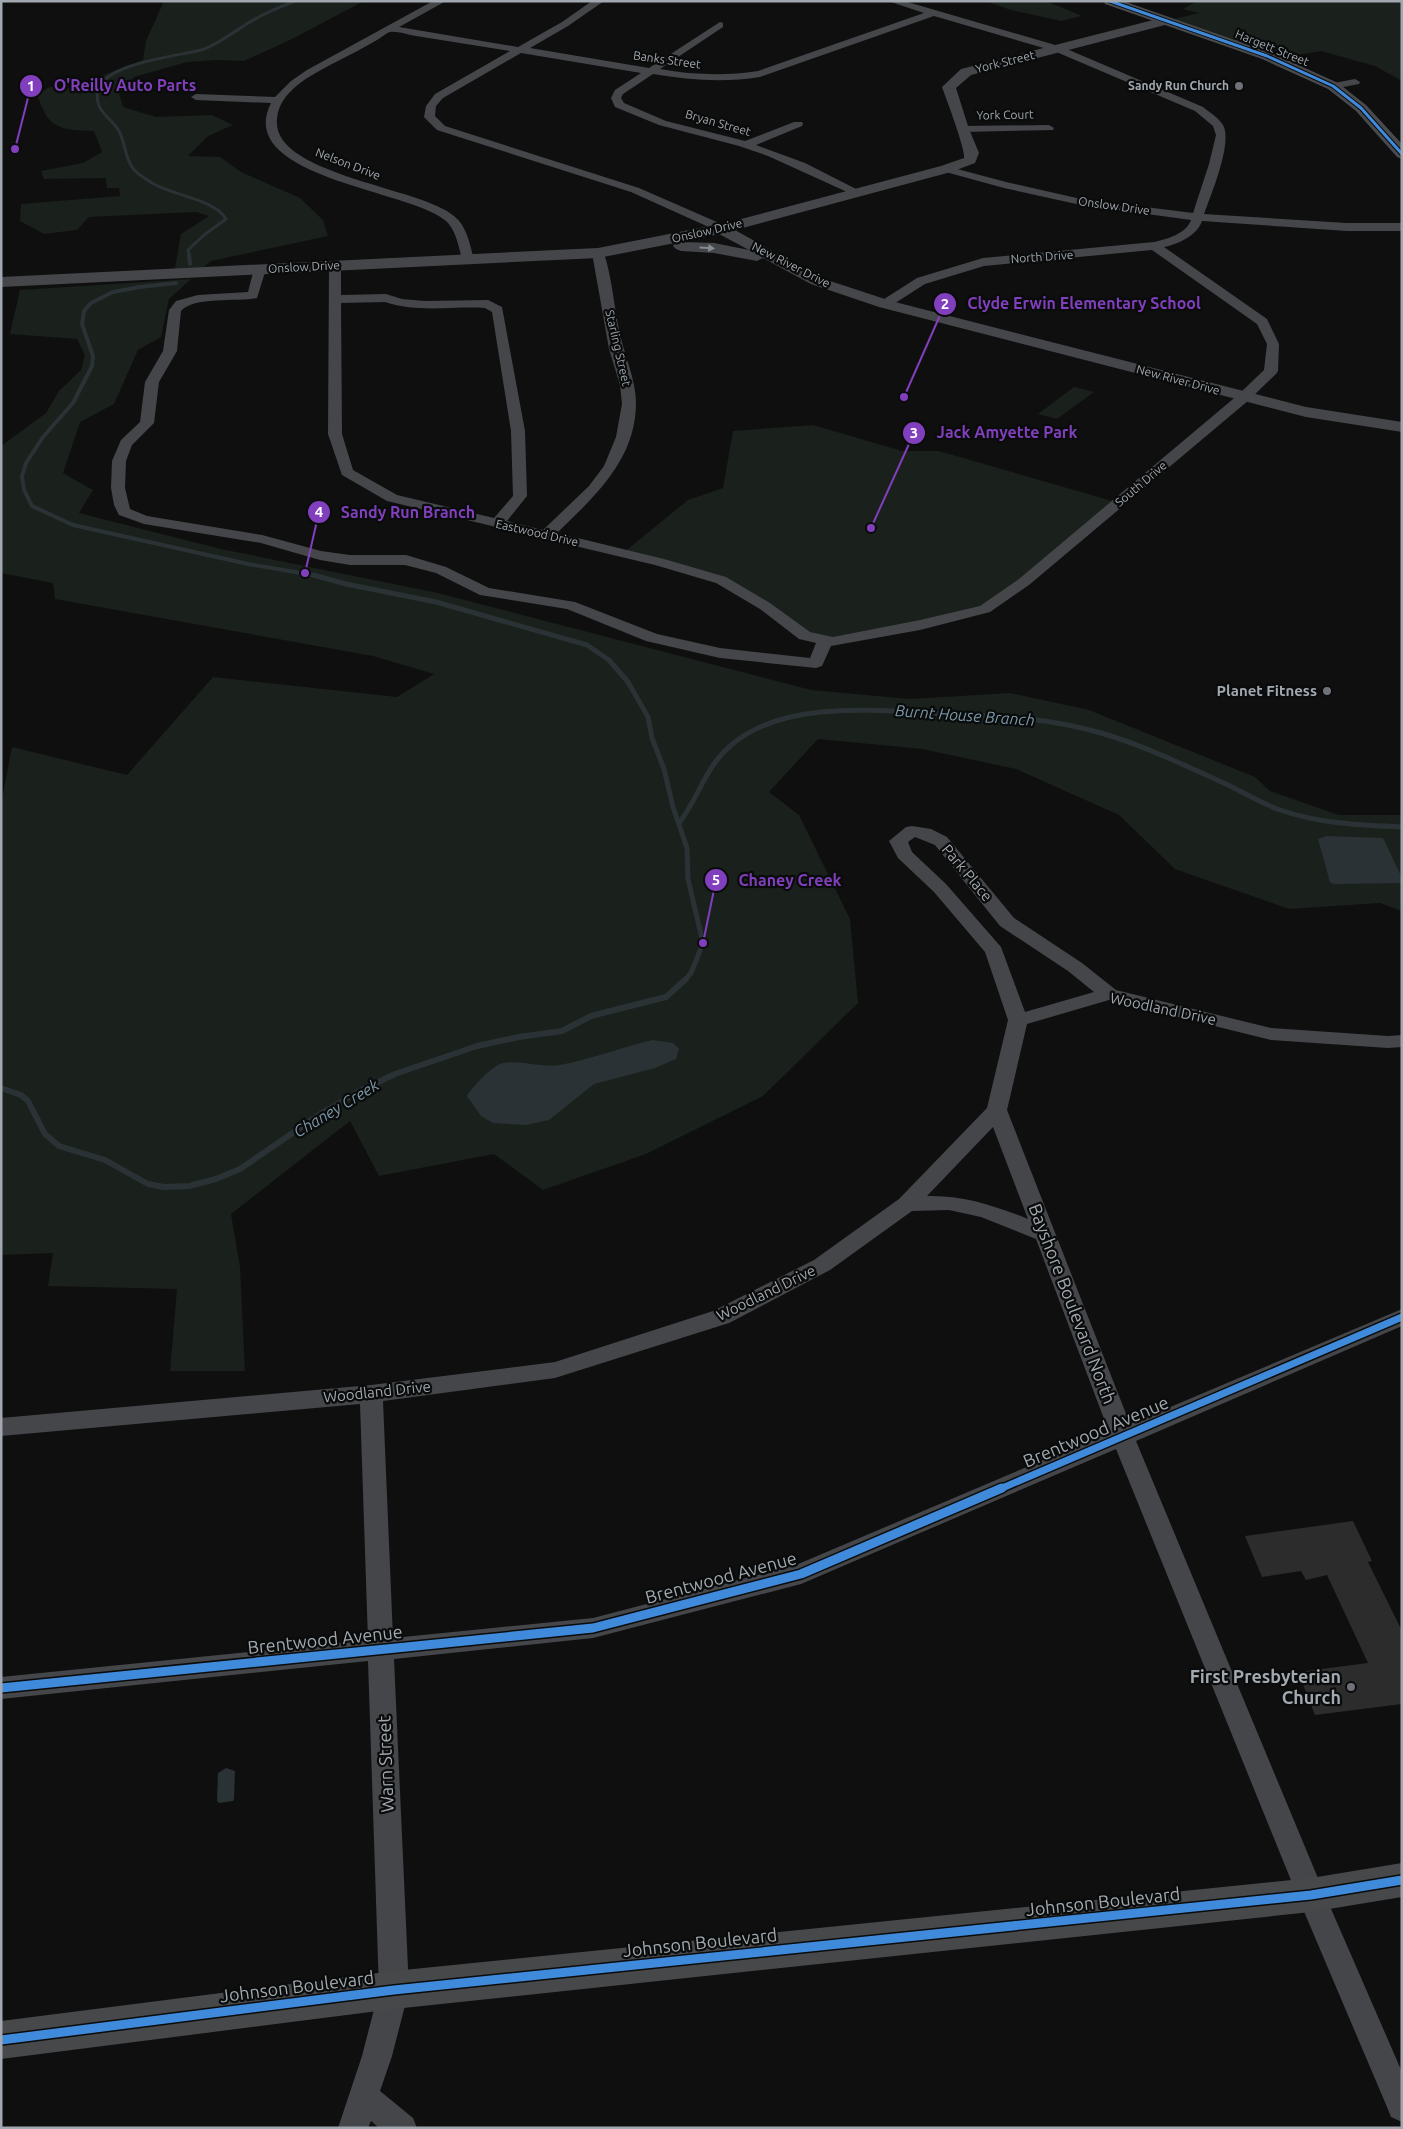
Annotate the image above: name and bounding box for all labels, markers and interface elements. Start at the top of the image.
street label: Hargett Street [1233,27,1311,68]
street label: Banks Street [632,48,702,71]
street label: York Street [974,48,1036,75]
callout: O'Reilly Auto Parts [19,70,206,101]
text: O'Reilly Auto Parts [54,76,196,94]
text: 1 [27,77,35,94]
place label: Sandy Run Church [1128,79,1229,92]
marker: Sandy Run Church [1233,80,1245,92]
street label: Bryan Street [684,107,753,138]
street label: York Court [976,107,1034,121]
street label: Nelson Drive [314,145,383,182]
street label: Onslow Drive [1078,194,1151,217]
street label: Onslow Drive [670,216,743,245]
street label: New River Drive [750,239,832,290]
one-way arrow [699,244,715,252]
street label: North Drive [1010,248,1074,265]
street label: Onslow Drive [268,258,340,275]
callout: Clyde Erwin Elementary School [932,288,1211,319]
text: Clyde Erwin Elementary School [967,294,1201,312]
text: 2 [941,295,949,312]
street label: Starling Street [603,309,634,388]
street label: New River Drive [1135,362,1221,397]
callout: Jack Amyette Park [901,417,1087,448]
text: Jack Amyette Park [937,423,1077,441]
text: 3 [910,424,918,441]
street label: South Drive [1112,458,1169,509]
callout: Sandy Run Branch [306,497,486,528]
text: 4 [315,503,323,520]
text: Sandy Run Branch [341,503,475,521]
street label: Eastwood Drive [495,517,580,548]
place label: Planet Fitness [1217,682,1317,699]
marker: Planet Fitness [1321,685,1333,697]
water label: Burnt House Branch [895,701,1035,729]
street label: Park Place [939,841,996,905]
callout: Chaney Creek [704,865,852,896]
text: 5 [712,871,720,888]
text: Chaney Creek [738,871,842,889]
street label: Woodland Drive [1109,989,1218,1028]
water label: Chaney Creek [290,1075,383,1140]
street label: Bayshore Boulevard North [1025,1201,1120,1407]
street label: Woodland Drive [714,1261,818,1324]
street label: Woodland Drive [322,1377,431,1406]
street label: Brentwood Avenue [1020,1391,1171,1471]
street label: Brentwood Avenue [643,1547,799,1607]
street label: Brentwood Avenue [246,1621,403,1657]
place label: First Presbyterian Church [1190,1666,1341,1707]
marker: First Presbyterian Church [1345,1681,1357,1693]
street label: Warn Street [373,1715,397,1813]
street label: Johnson Boulevard [1025,1883,1181,1919]
street label: Johnson Boulevard [622,1924,778,1960]
street label: Johnson Boulevard [219,1967,375,2005]

